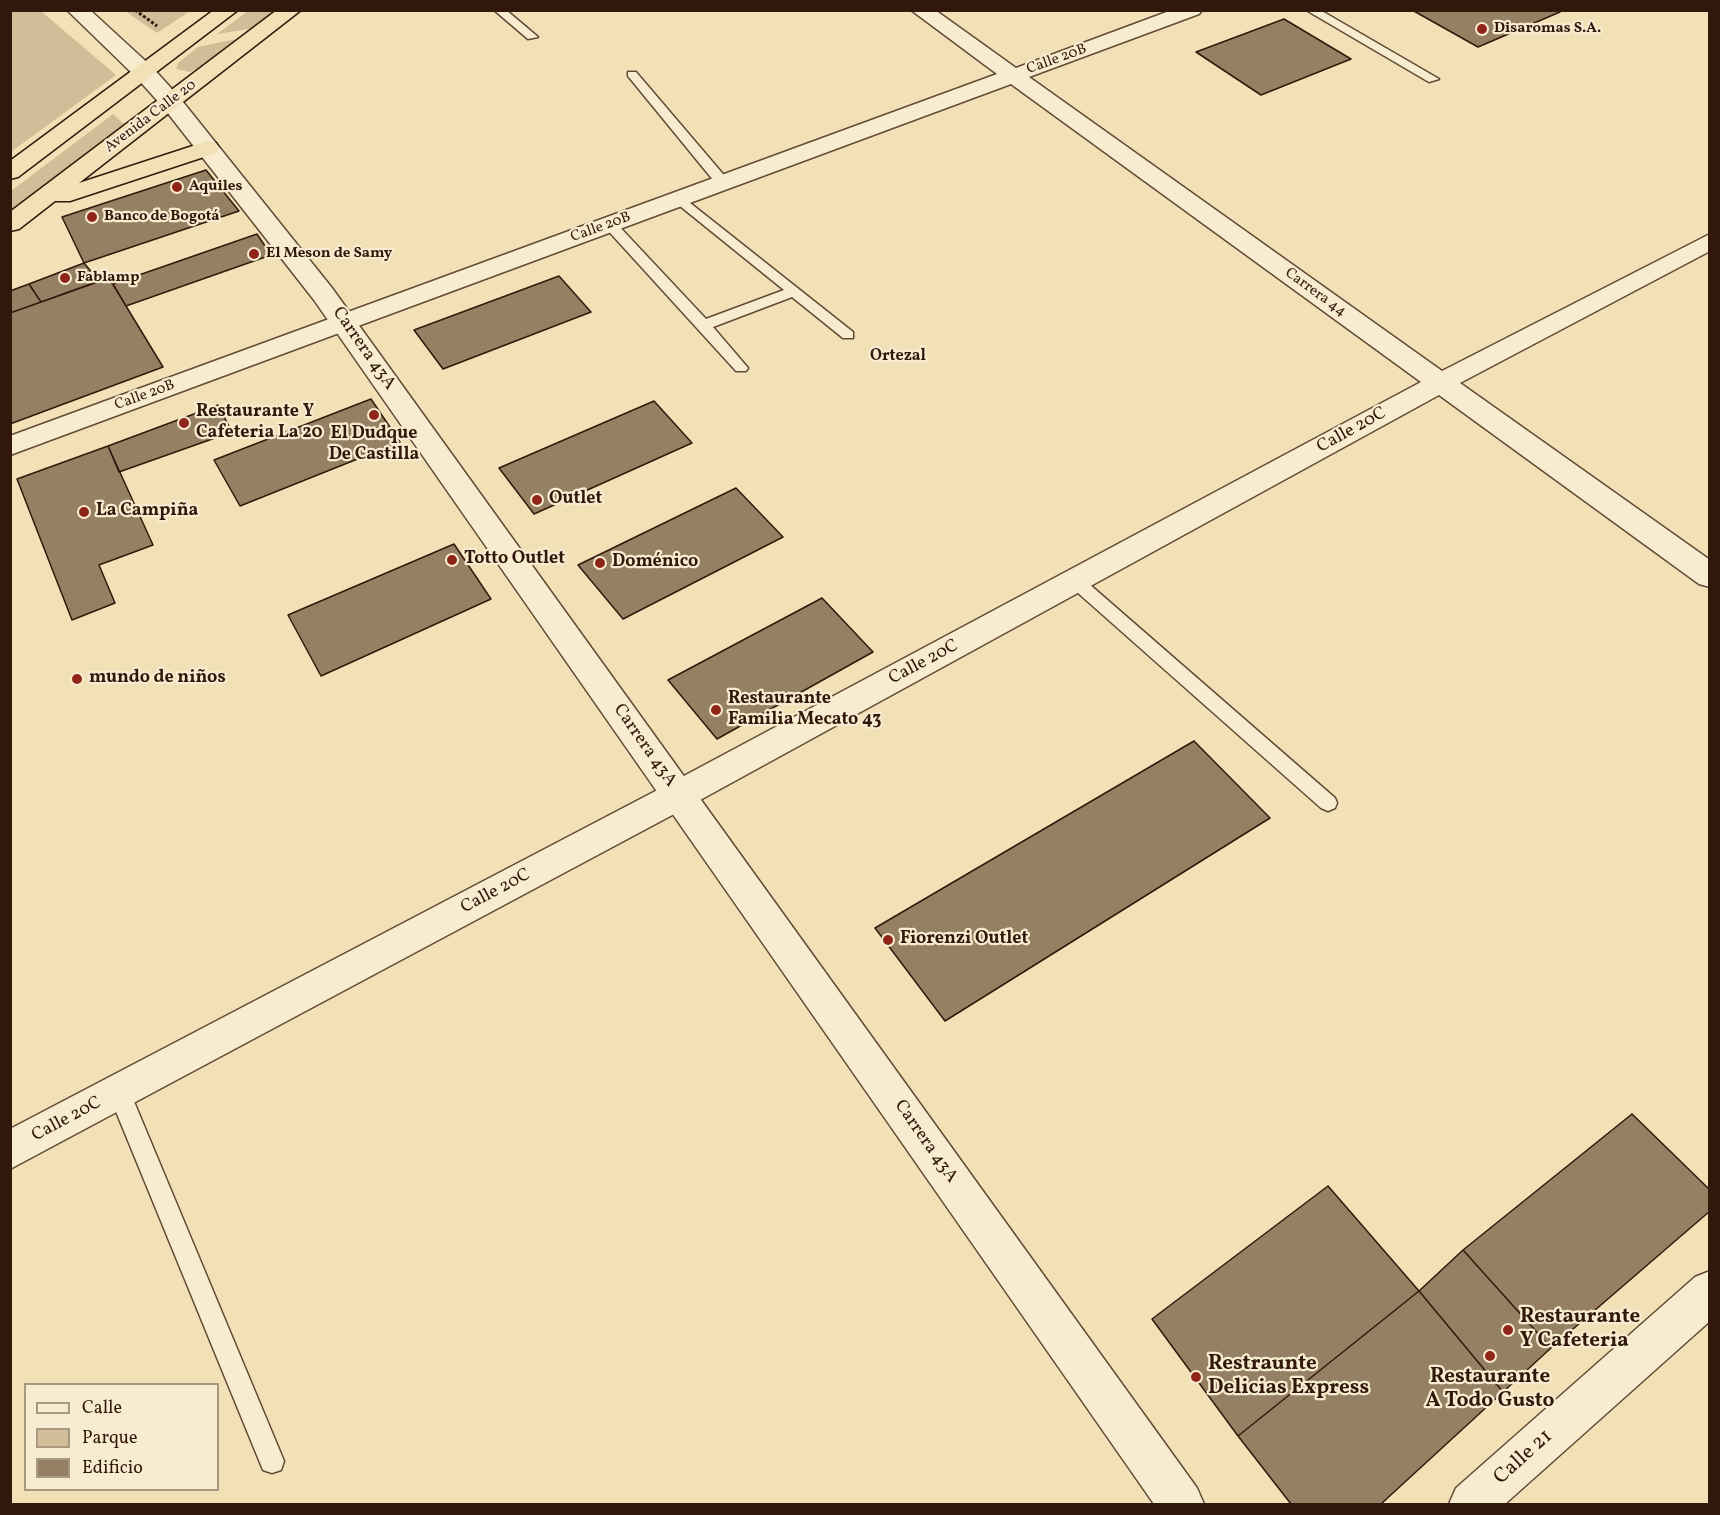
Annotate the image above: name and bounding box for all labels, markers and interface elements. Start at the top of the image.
place label: Disaromas S.A. [1494,20,1601,38]
marker: Disaromas S.A. [1475,22,1489,36]
street label: Calle 20B [1025,41,1089,79]
street label: Avenida Calle 20 [102,77,200,157]
place label: Aquiles [189,178,242,196]
marker: Aquiles [170,180,184,194]
place label: Banco de Bogotá [104,208,220,226]
street label: Calle 20B [569,209,633,247]
marker: Banco de Bogotá [85,210,99,224]
place label: El Meson de Samy [266,245,392,263]
marker: El Meson de Samy [247,247,261,261]
street label: Carrera 44 [1281,265,1349,321]
place label: Fablamp [77,269,139,287]
marker: Fablamp [58,271,72,285]
street label: Carrera 43A [327,303,399,395]
district label: Ortezal [870,347,926,367]
street label: Calle 20B [113,377,177,415]
place label: Restaurante Y Cafeteria La 20 [196,402,323,444]
street label: Calle 20C [1314,403,1390,459]
marker: El Dudque De Castilla [367,408,381,422]
marker: Restaurante Y Cafeteria La 20 [177,416,191,430]
place label: El Dudque De Castilla [329,424,419,466]
place label: Outlet [549,489,602,511]
marker: Outlet [530,493,544,507]
place label: La Campiña [96,501,198,523]
marker: La Campiña [77,505,91,519]
place label: Totto Outlet [464,549,565,571]
place label: Doménico [612,552,698,574]
marker: Totto Outlet [445,553,459,567]
marker: Doménico [593,556,607,570]
street label: Calle 20C [886,636,962,690]
place label: mundo de niños [89,668,226,690]
marker: mundo de niños [70,672,84,686]
place label: Restaurante Familia Mecato 43 [728,689,881,732]
street label: Carrera 43A [608,700,680,792]
marker: Restaurante Familia Mecato 43 [709,703,723,717]
street label: Calle 20C [458,865,534,919]
place label: Fiorenzi Outlet [900,929,1028,951]
marker: Fiorenzi Outlet [881,933,895,947]
street label: Calle 20C [29,1093,105,1147]
street label: Carrera 43A [889,1096,961,1188]
place label: Restaurante Y Cafeteria [1520,1305,1640,1355]
marker: Restaurante Y Cafeteria [1501,1323,1515,1337]
marker: Restaurante A Todo Gusto [1483,1349,1497,1363]
place label: Restraunte Delicias Express [1208,1352,1369,1402]
place label: Restaurante A Todo Gusto [1425,1365,1555,1415]
marker: Restraunte Delicias Express [1189,1370,1203,1384]
legend [24,1383,219,1491]
text: Calle [82,1396,122,1421]
street label: Calle 21 [1489,1425,1559,1491]
text: Parque [82,1426,137,1451]
text: Edificio [82,1456,143,1481]

